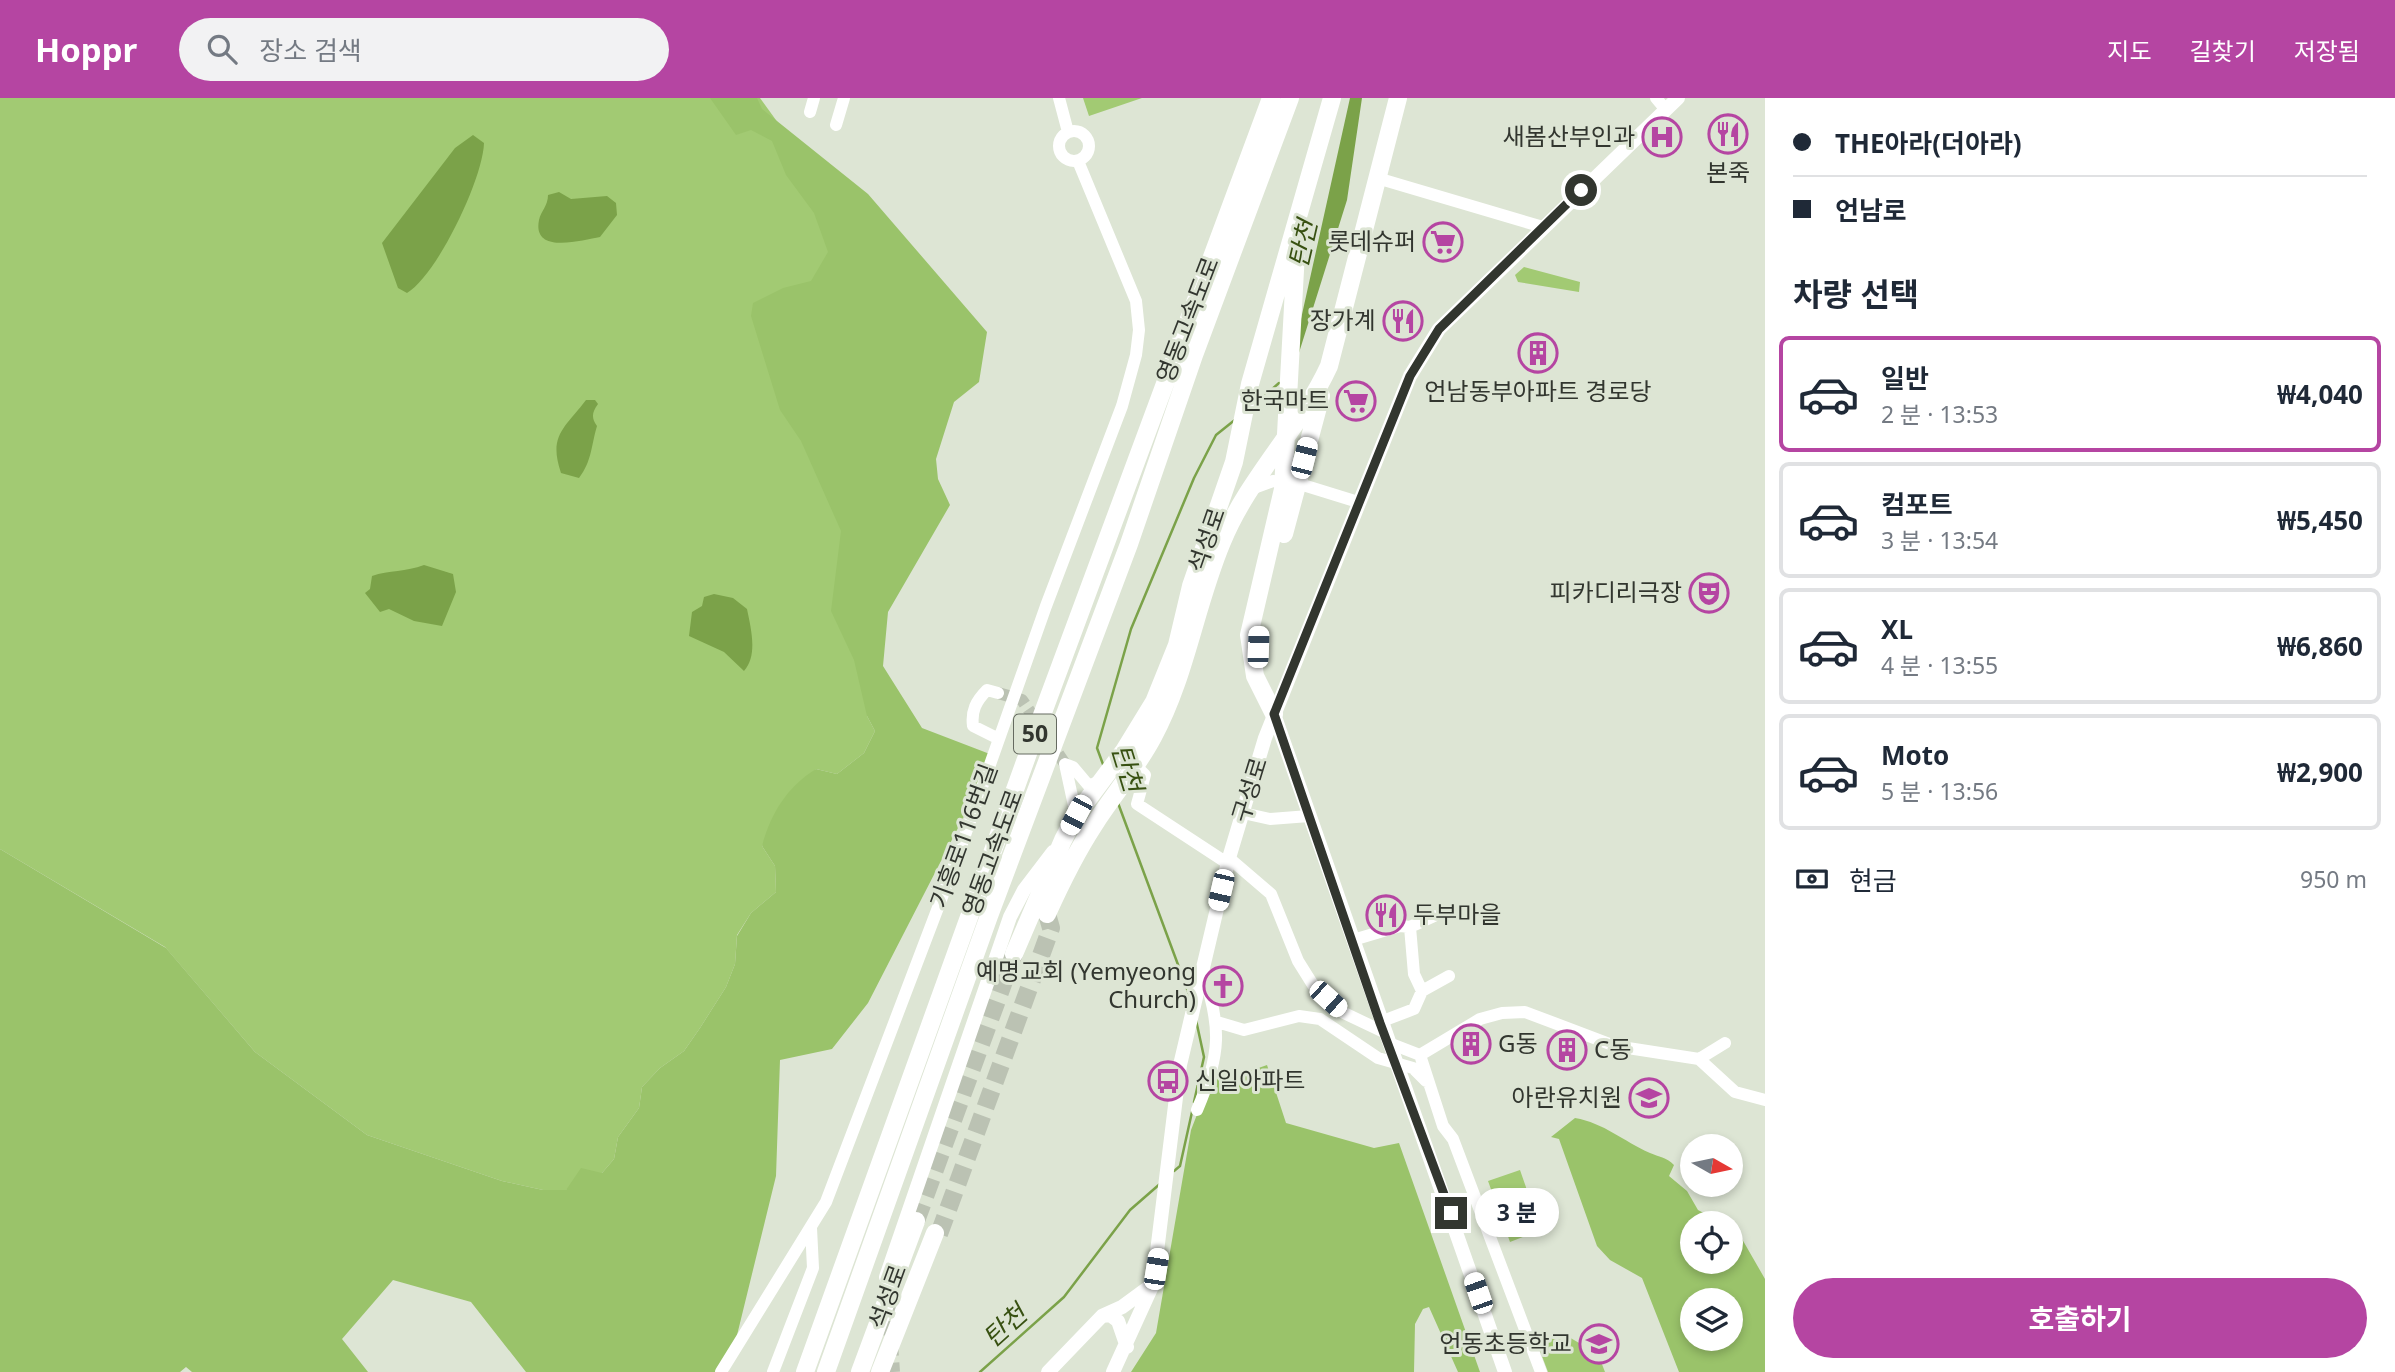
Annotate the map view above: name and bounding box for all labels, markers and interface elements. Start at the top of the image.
search box [179,18,669,81]
text: Hoppr [35,27,137,72]
icon: search [203,30,241,68]
text: 장소 검색 [259,32,362,68]
text: 지도 [2107,34,2152,67]
text: 길찾기 [2190,34,2256,67]
text: 저장됨 [2294,34,2360,67]
restaurant icon: 본죽 [1707,113,1749,155]
hospital icon: 새봄산부인과 [1641,116,1683,158]
place label: 새봄산부인과 [1503,119,1635,152]
text: THE아라(더아라) [1835,125,2022,161]
place label: 본죽 [1706,155,1750,188]
route start [1565,174,1597,206]
text: 언남로 [1835,192,1907,228]
water label: 탄천 [1279,213,1326,271]
supermarket icon: 롯데슈퍼 [1422,221,1464,263]
place label: 롯데슈퍼 [1328,224,1416,257]
street label: 영동고속도로 [1147,252,1226,387]
text: 차량 선택 [1793,272,1919,315]
restaurant icon: 장가계 [1382,300,1424,342]
place label: 장가계 [1310,303,1376,336]
building icon: 언남동부아파트 경로당 [1517,332,1559,374]
text: 일반 [1881,360,1929,396]
icon: car [1797,363,1860,426]
place label: 언남동부아파트 경로당 [1424,374,1652,407]
text: ₩4,040 [2277,376,2363,412]
supermarket icon: 한국마트 [1335,380,1377,422]
place label: 한국마트 [1241,383,1329,416]
text: 2 분 · 13:53 [1881,398,1998,430]
car [1289,435,1320,481]
text: 컴포트 [1881,486,1953,522]
icon: car [1797,489,1860,552]
text: ₩5,450 [2277,502,2363,538]
street label: 석성로 [1179,503,1232,576]
text: 3 분 · 13:54 [1881,524,1998,556]
theatre icon: 피카디리극장 [1688,572,1730,614]
place label: 피카디리극장 [1550,575,1682,608]
text: XL [1881,611,1913,647]
icon: car [1797,615,1860,678]
car [1247,626,1270,668]
text: ₩6,860 [2277,628,2363,664]
text: 4 분 · 13:55 [1881,649,1998,681]
road number: 50 [1014,714,1056,754]
text: Moto [1881,737,1949,773]
water label: 탄천 [1104,740,1153,799]
icon: car [1797,741,1860,804]
street label: 구성로 [1223,753,1274,826]
text: ₩2,900 [2277,754,2363,790]
street label: 기흥로116번길 [921,759,1004,912]
text: 5 분 · 13:56 [1881,775,1998,807]
street label: 영동고속도로 [953,785,1030,920]
car [1057,792,1096,838]
icon: cash [1793,860,1831,898]
text: 현금 [1849,862,1897,898]
text: 950 m [2300,863,2367,895]
car [1207,867,1236,913]
restaurant icon: 두부마을 [1365,894,1407,936]
place label: 두부마을 [1413,897,1501,930]
place label: 예명교회 (Yemyeong Church) [976,954,1196,1015]
church icon: 예명교회 (Yemyeong Church) [1202,965,1244,1007]
car [1306,977,1351,1021]
building icon: G동 [1450,1023,1492,1065]
place label: G동 [1498,1026,1538,1059]
building icon: C동 [1546,1029,1588,1071]
place label: C동 [1594,1032,1631,1065]
bus stop icon: 신일아파트 [1147,1060,1189,1102]
place label: 신일아파트 [1195,1063,1305,1096]
school or university icon: 아란유치원 [1628,1077,1670,1119]
place label: 아란유치원 [1512,1080,1622,1113]
north arrow [1680,1134,1743,1197]
map controls [1680,1134,1743,1351]
callout: 3 분 [1476,1188,1560,1238]
text: 3 분 [1497,1196,1537,1228]
route end [1435,1197,1467,1229]
button: locate [1680,1211,1743,1274]
car [1143,1247,1170,1291]
street label: 석성로 [860,1260,913,1333]
car [1462,1270,1495,1316]
button: 호출하기 [1793,1278,2367,1358]
button: layers [1680,1288,1743,1351]
water label: 탄천 [975,1294,1036,1355]
school or university icon: 언동초등학교 [1578,1323,1620,1365]
place label: 언동초등학교 [1440,1326,1572,1359]

